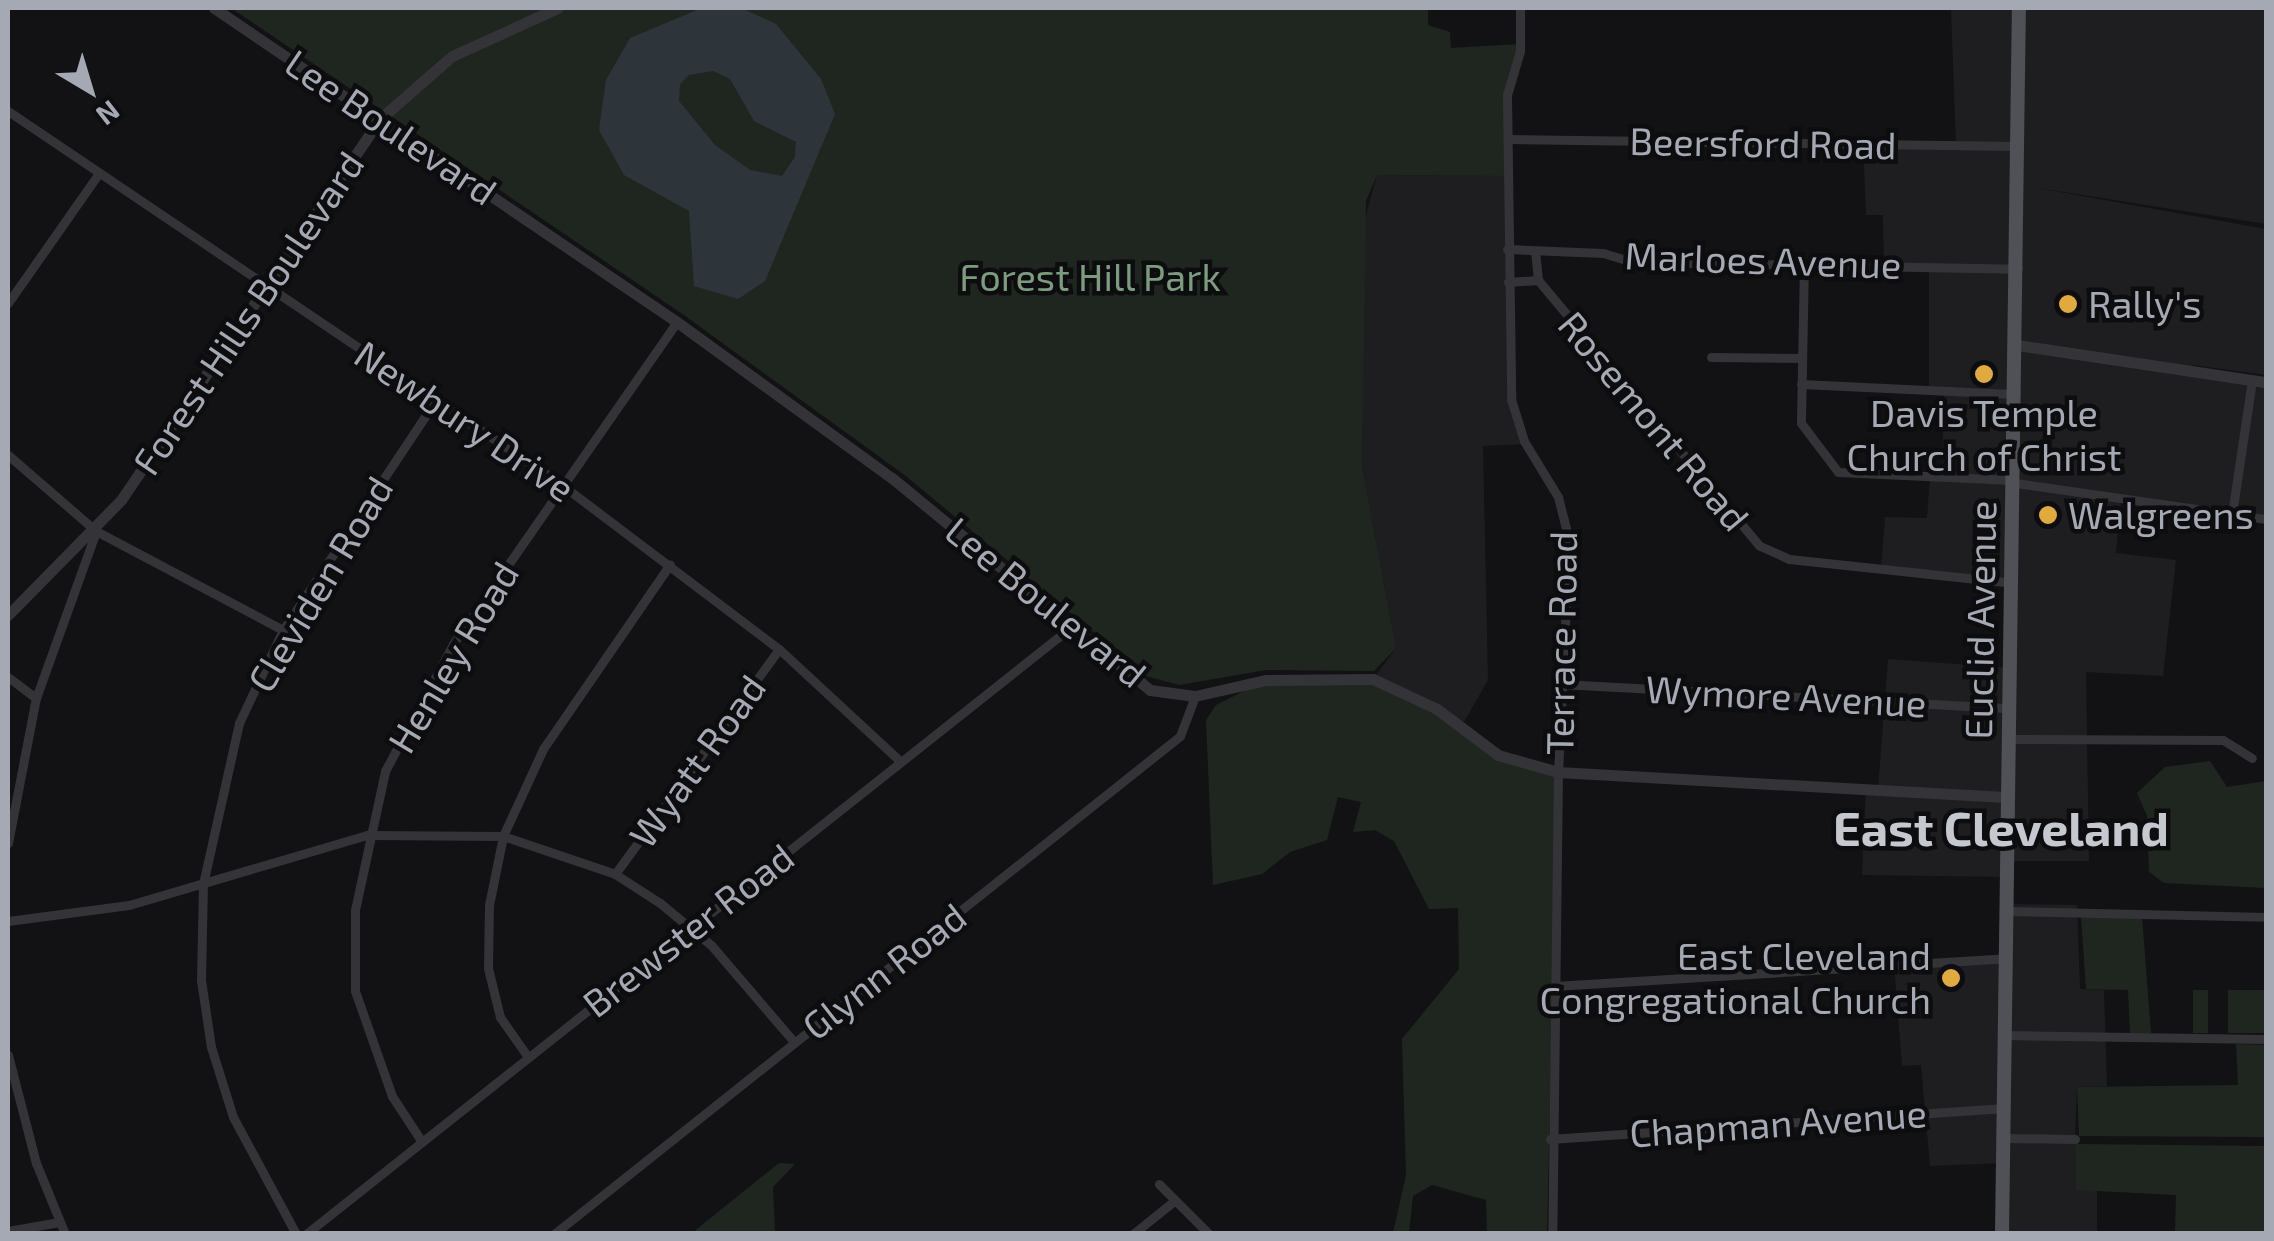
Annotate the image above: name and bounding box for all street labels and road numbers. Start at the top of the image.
street label: Lee Boulevard [277,40,505,214]
street label: Beersford Road [1629,118,1897,168]
street label: Forest Hills Boulevard [123,143,373,483]
street label: Marloes Avenue [1623,232,1903,288]
street label: Rosemont Road [1549,302,1759,540]
street label: Newbury Drive [346,331,584,511]
street label: Cleviden Road [238,468,402,700]
street label: Euclid Avenue [1955,500,2005,740]
street label: Lee Boulevard [937,507,1155,697]
street label: Terrace Road [1536,531,1586,755]
street label: Henley Road [378,553,528,761]
street label: Wyatt Road [619,666,775,856]
street label: Wymore Avenue [1644,666,1928,726]
street label: Brewster Road [573,833,803,1027]
street label: Glynn Road [793,893,975,1049]
street label: Chapman Avenue [1627,1090,1929,1156]

